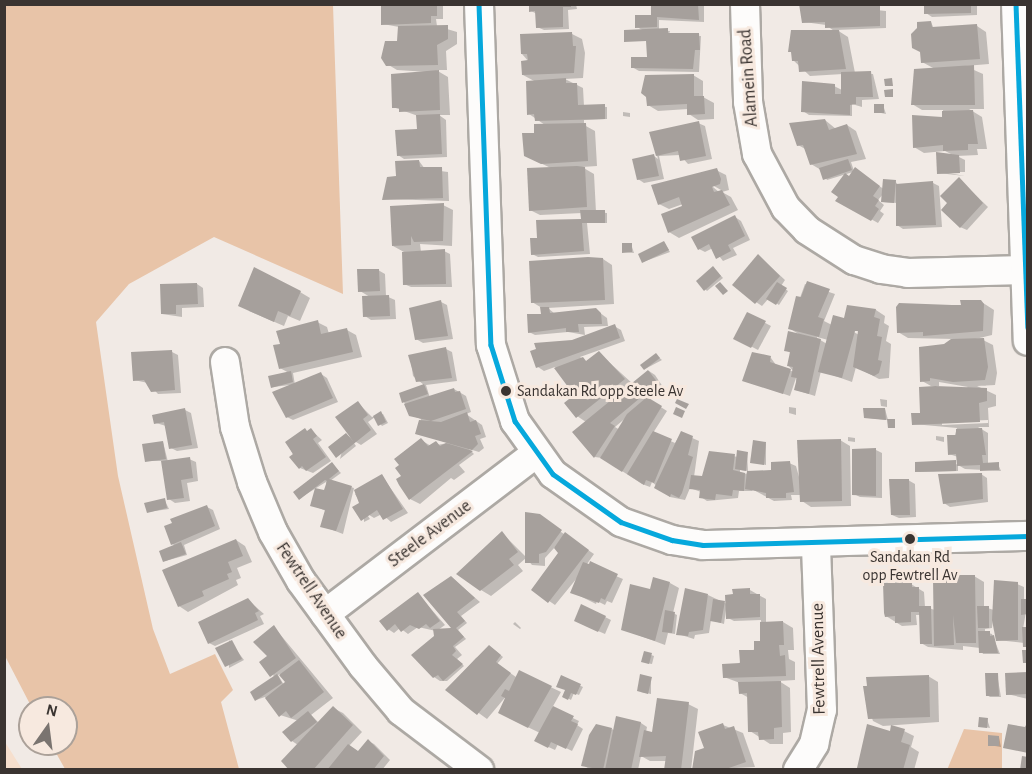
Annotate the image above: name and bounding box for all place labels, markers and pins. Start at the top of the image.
place label: Sandakan Rd opp Steele Av [517,381,683,401]
marker: Sandakan Rd opp Steele Av [500,385,512,397]
marker: Sandakan Rd opp Fewtrell Av [904,533,916,545]
place label: Sandakan Rd opp Fewtrell Av [862,547,958,585]

